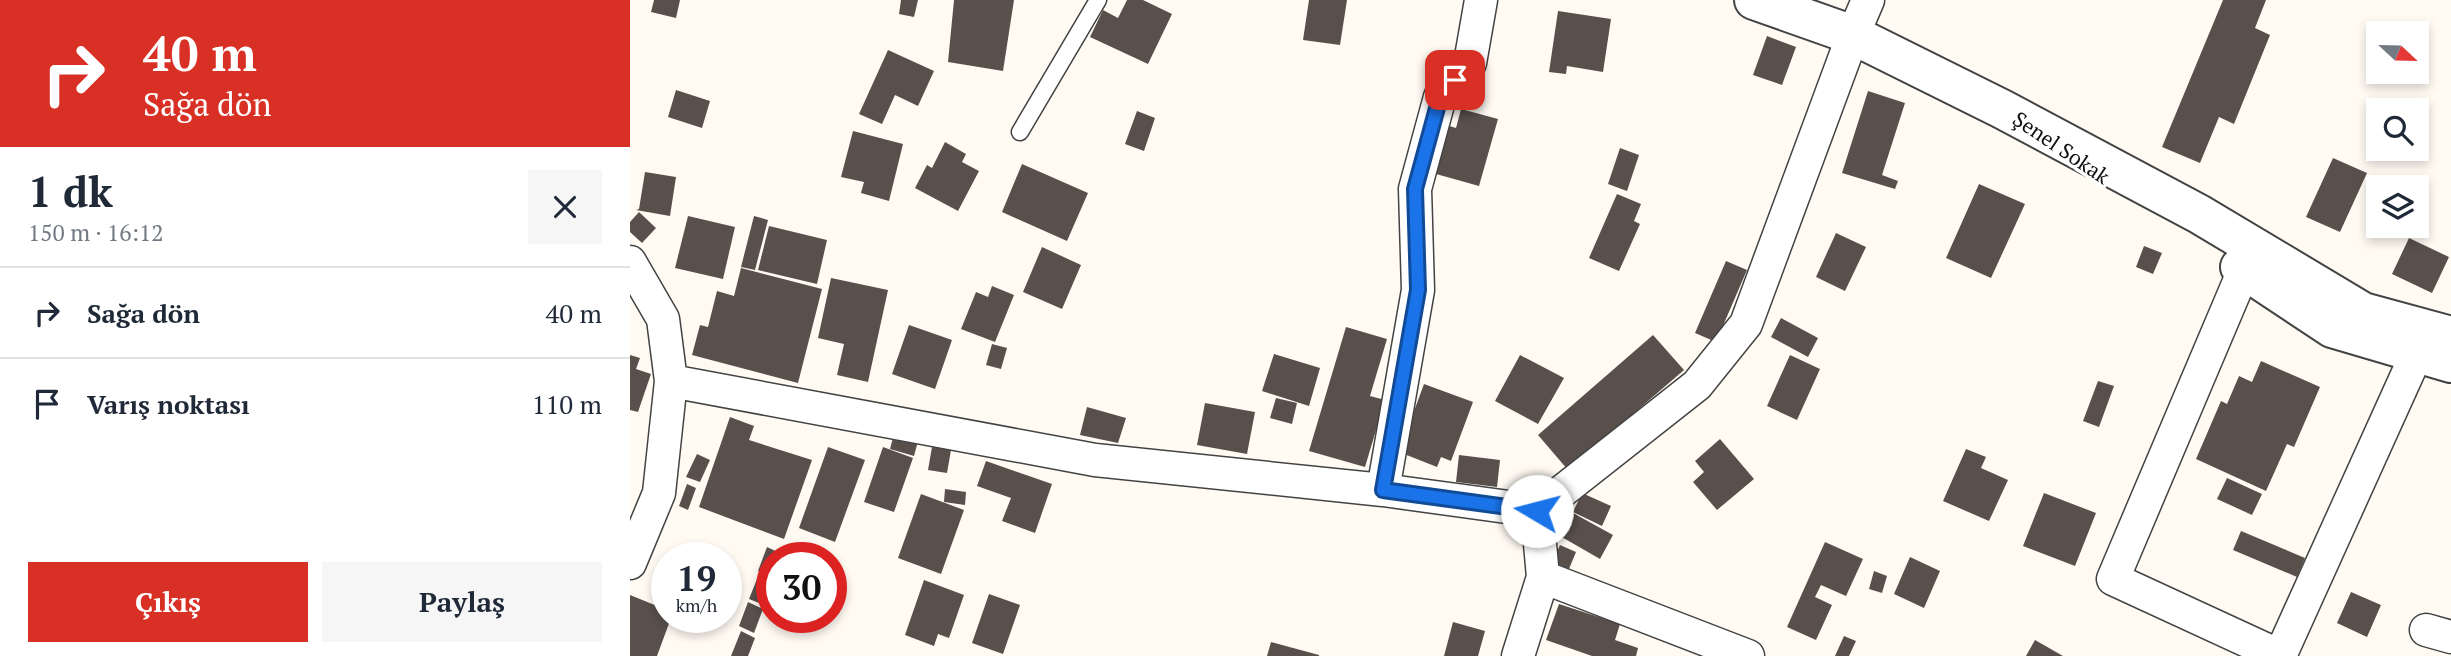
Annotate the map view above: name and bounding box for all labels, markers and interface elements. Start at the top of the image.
text: 40 m [143,20,257,85]
north arrow [2366,21,2429,84]
map controls [2366,21,2429,238]
icon: right [28,28,119,119]
pin [1425,50,1485,110]
icon: arrive [1436,61,1474,99]
text: Sağa dön [143,83,272,125]
button: search [2366,98,2429,161]
street label: Şenel Sokak [2008,104,2116,190]
text: 1 dk [28,163,113,219]
button: close [528,170,602,244]
button: layers [2366,175,2429,238]
text: 150 m · 16:12 [28,217,163,248]
icon: right [28,294,66,332]
text: Sağa dön [87,296,200,330]
text: 40 m [546,296,602,330]
icon: arrive [28,385,66,423]
text: Varış noktası [87,387,250,421]
text: 110 m [532,387,602,421]
position arrow [1500,474,1574,548]
speed limit sign: 30 [756,542,847,633]
text: 19 [677,555,716,601]
button: Çıkış [28,562,308,642]
button: Paylaş [322,562,602,642]
text: km/h [676,593,717,617]

